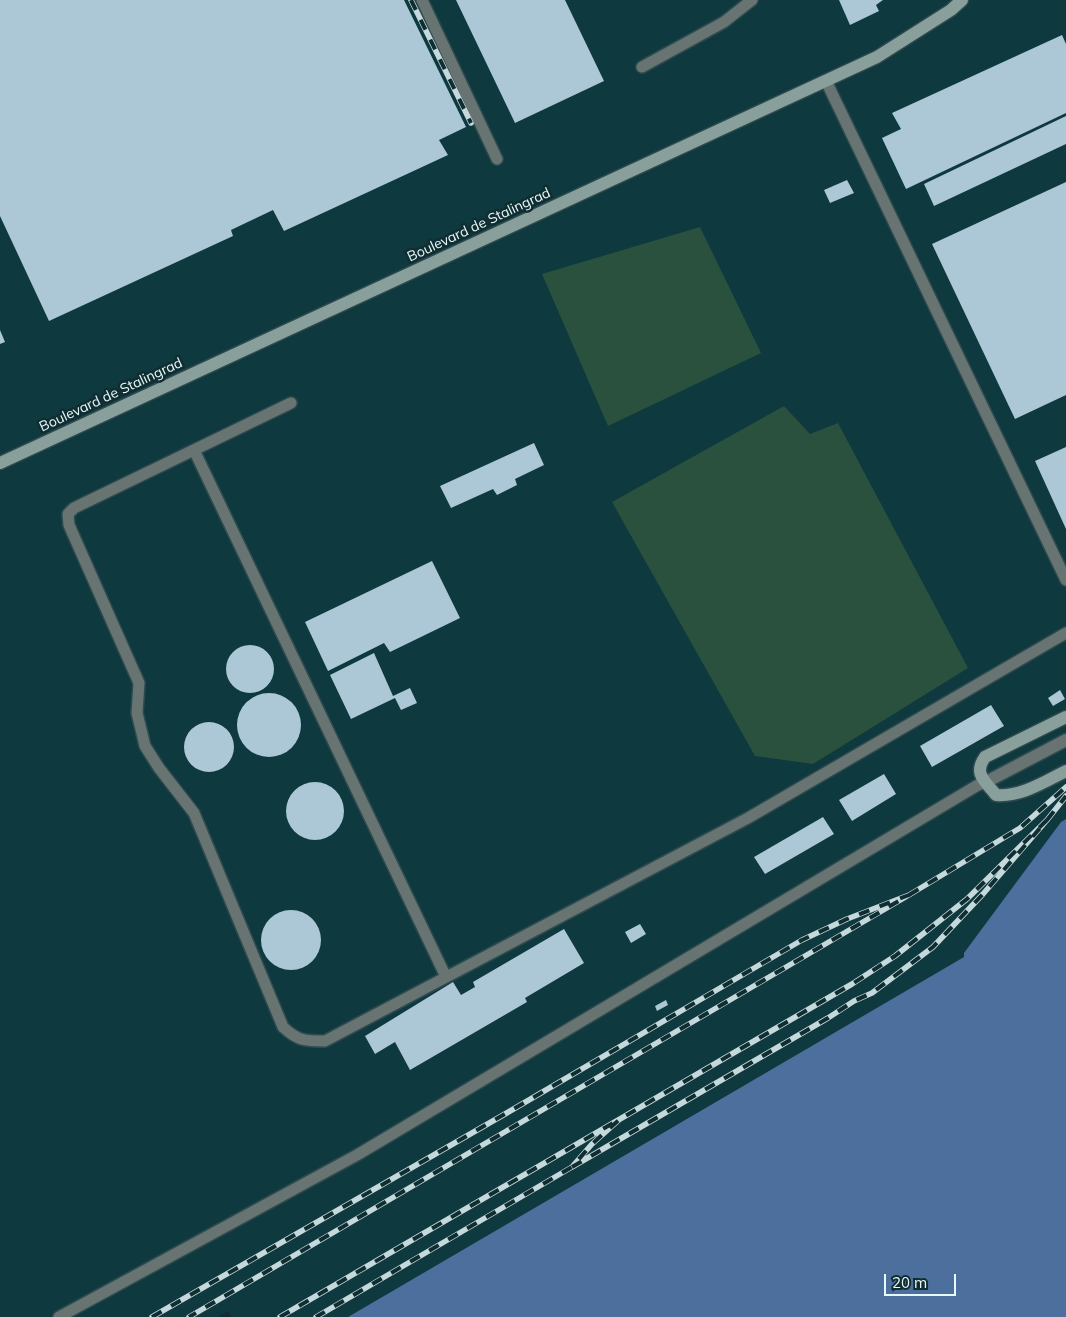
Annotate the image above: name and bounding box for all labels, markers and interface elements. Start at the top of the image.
street label: Boulevard de Stalingrad [405,184,553,266]
street label: Boulevard de Stalingrad [37,354,185,436]
scale bar [886,1264,958,1296]
text: 20 m [892,1273,927,1292]

